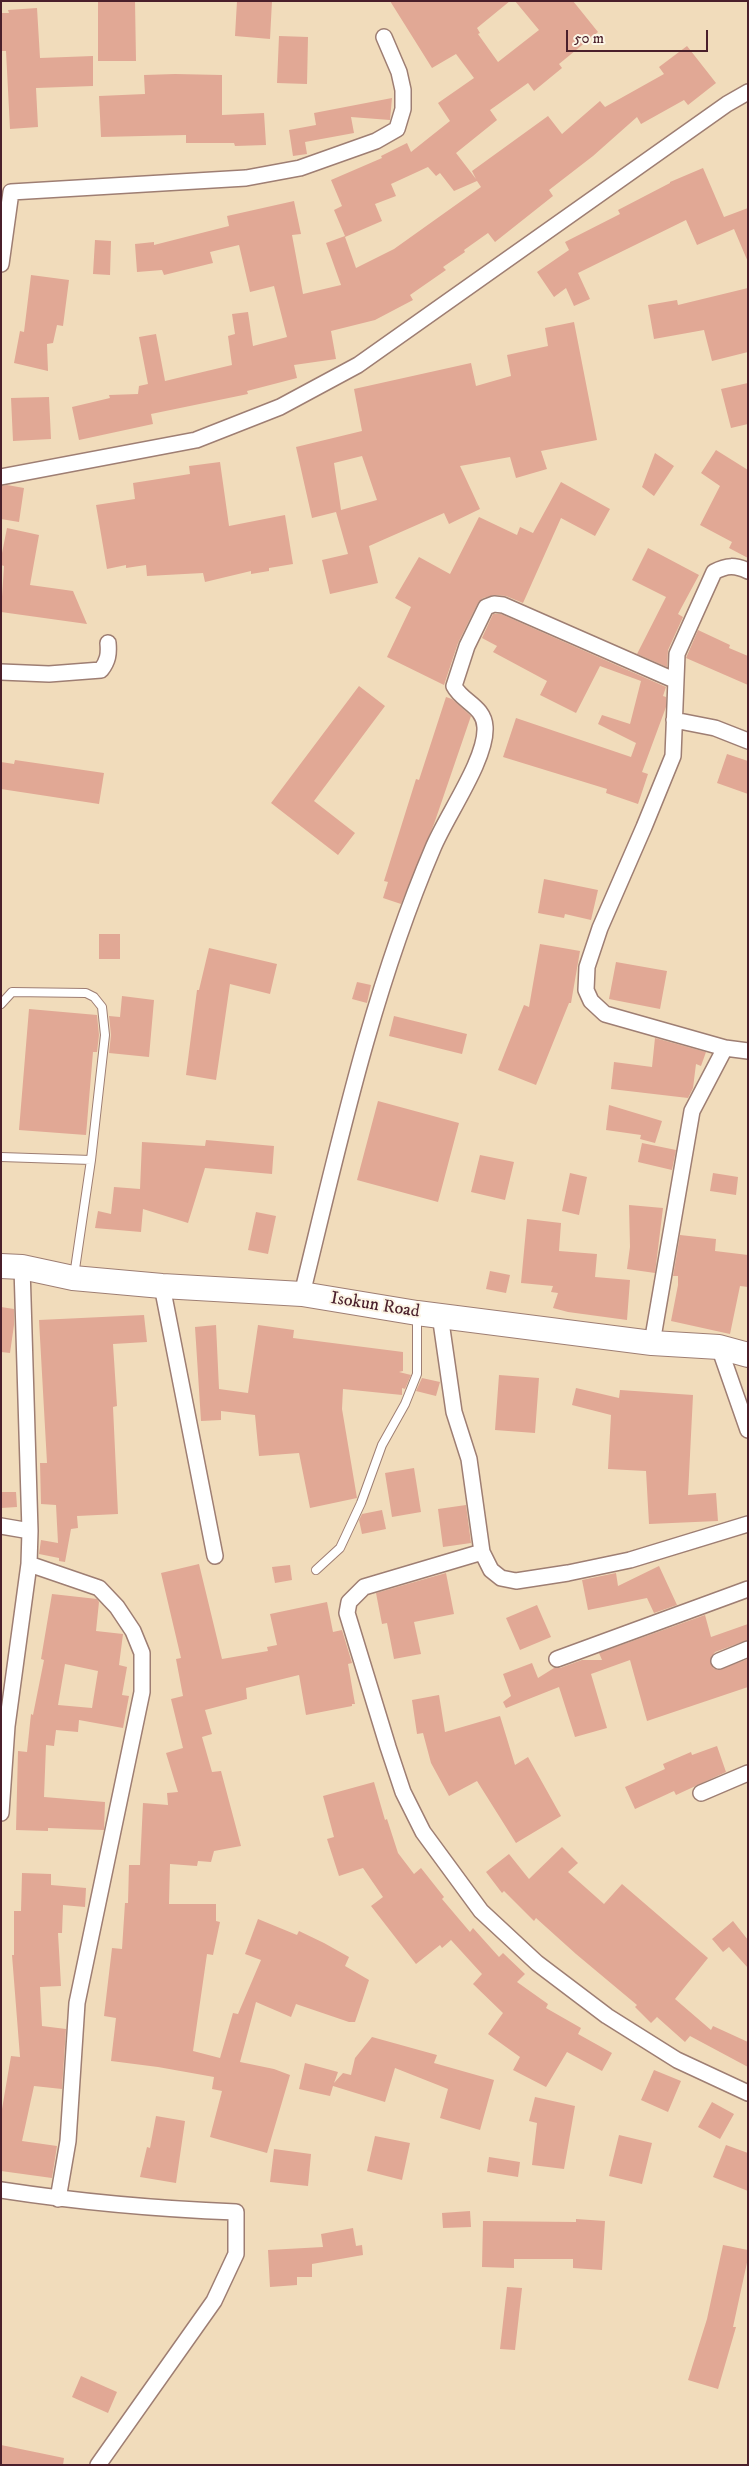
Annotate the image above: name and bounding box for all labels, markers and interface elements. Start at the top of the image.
scale bar [569,20,712,52]
text: 50 m [574,29,604,48]
street label: Isokun Road [329,1288,421,1324]

